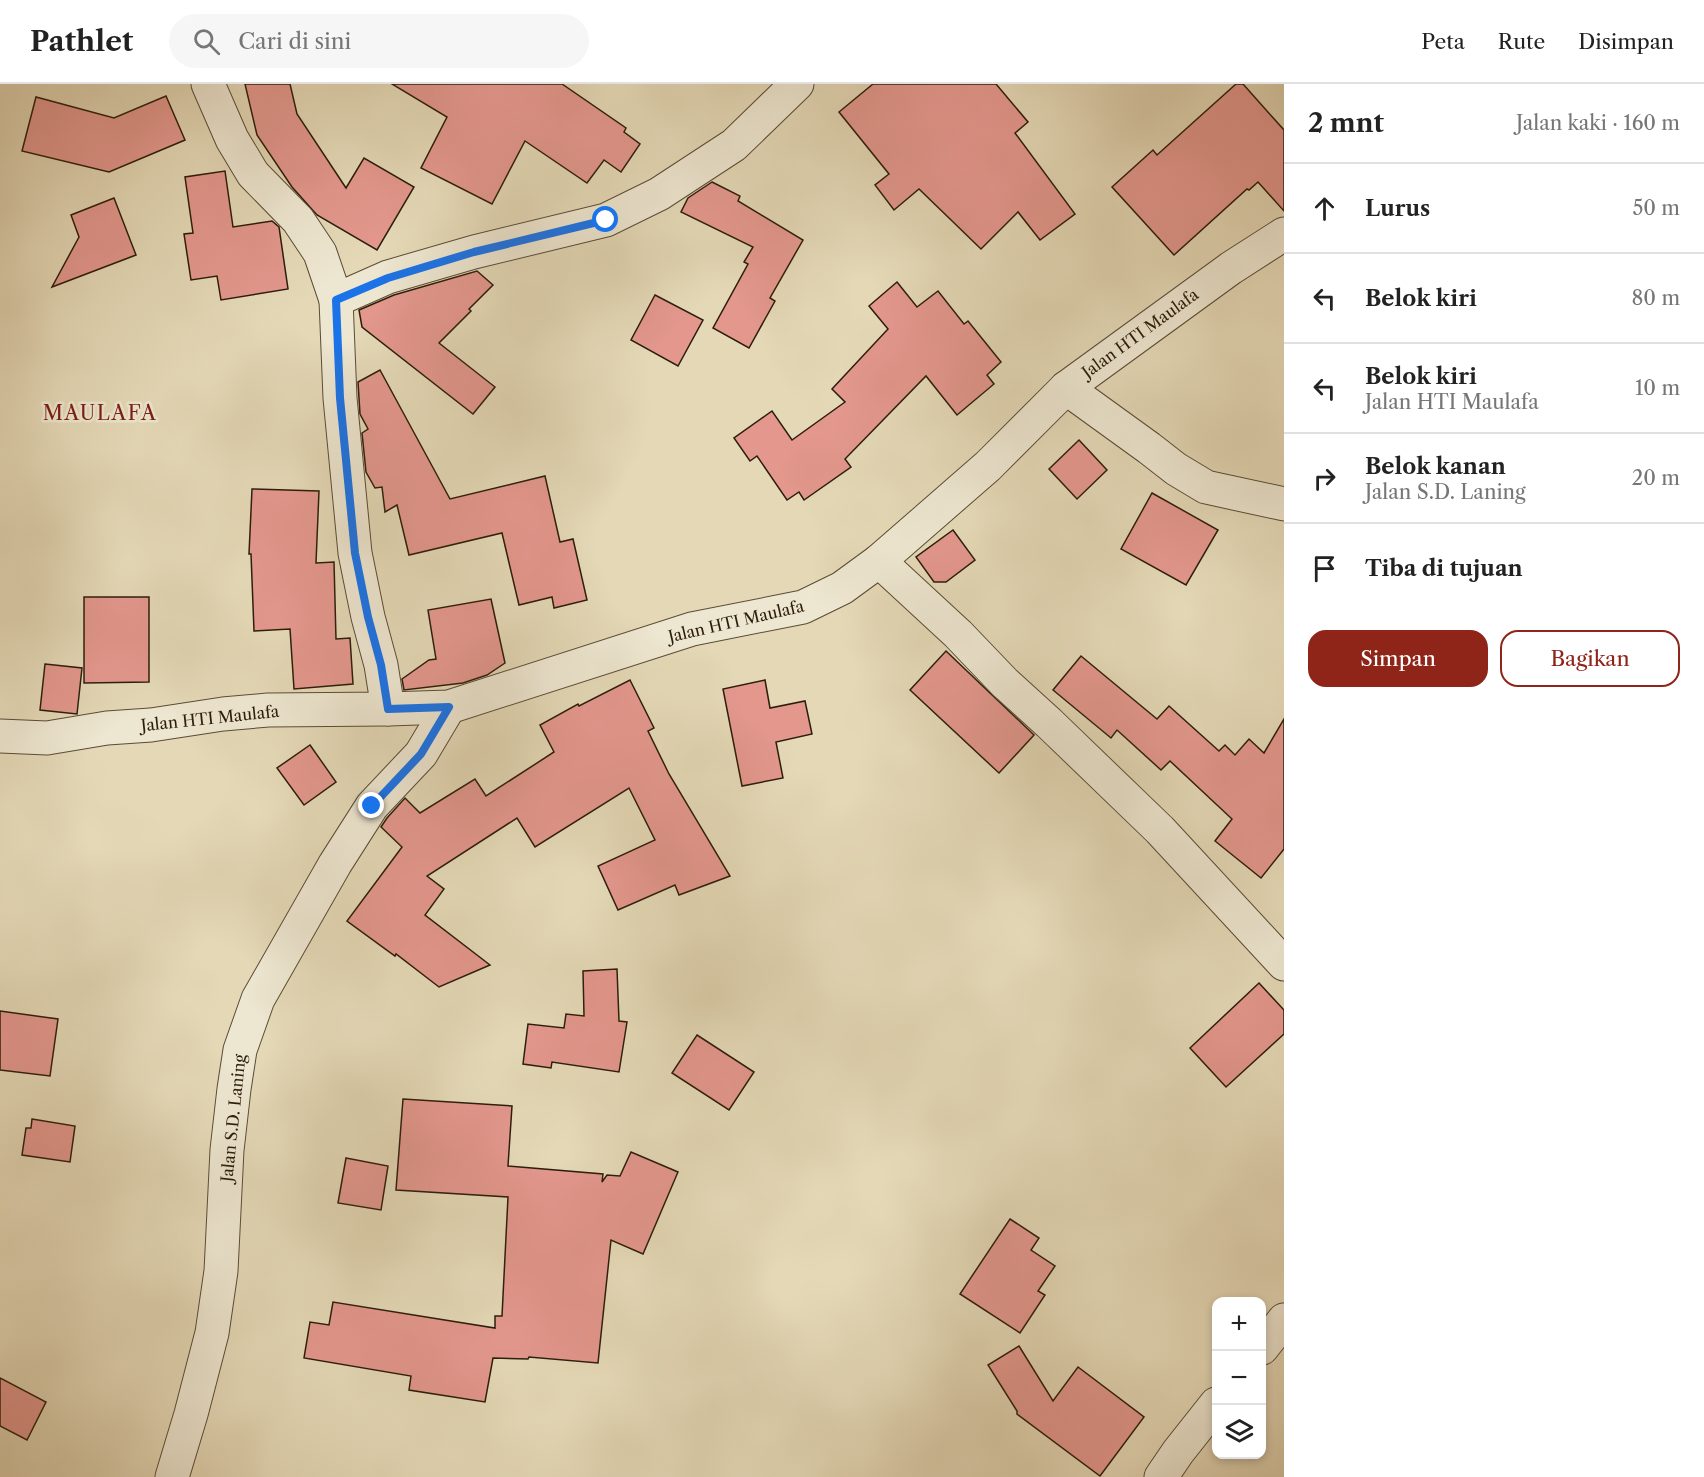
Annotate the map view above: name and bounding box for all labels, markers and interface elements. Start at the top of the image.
search box [169,14,589,68]
text: Pathlet [30,24,133,58]
icon: search [190,25,223,58]
text: Cari di sini [238,28,351,55]
text: Peta [1421,29,1465,54]
text: Rute [1498,29,1545,54]
text: Disimpan [1578,29,1674,54]
text: 2 mnt [1308,107,1384,139]
text: Jalan kaki · 160 m [1516,111,1680,135]
icon: ahead [1308,192,1341,225]
text: Lurus [1365,195,1430,222]
text: 50 m [1633,196,1680,220]
route start [592,206,618,232]
icon: left [1308,282,1341,315]
street label: Jalan HTI Maulafa [1075,284,1203,384]
text: Belok kiri [1365,285,1477,312]
text: 80 m [1632,286,1680,310]
text: Belok kiri [1365,363,1477,390]
icon: left [1308,372,1341,405]
text: 10 m [1635,376,1680,400]
text: Jalan HTI Maulafa [1365,390,1539,414]
district label: MAULAFA [43,401,157,425]
text: Belok kanan [1365,453,1506,480]
icon: right [1308,462,1341,495]
text: 20 m [1632,466,1680,490]
text: Jalan S.D. Laning [1365,480,1526,504]
icon: arrive [1308,552,1341,585]
text: Tiba di tujuan [1365,555,1523,582]
street label: Jalan HTI Maulafa [663,595,807,647]
button: Simpan [1308,630,1488,687]
button: Bagikan [1500,630,1680,687]
street label: Jalan HTI Maulafa [137,701,281,736]
route end [358,792,384,818]
street label: Jalan S.D. Laning [216,1053,250,1186]
map controls [1212,1297,1266,1459]
button: + [1212,1297,1266,1351]
button: − [1212,1351,1266,1405]
button: layers [1212,1405,1266,1459]

